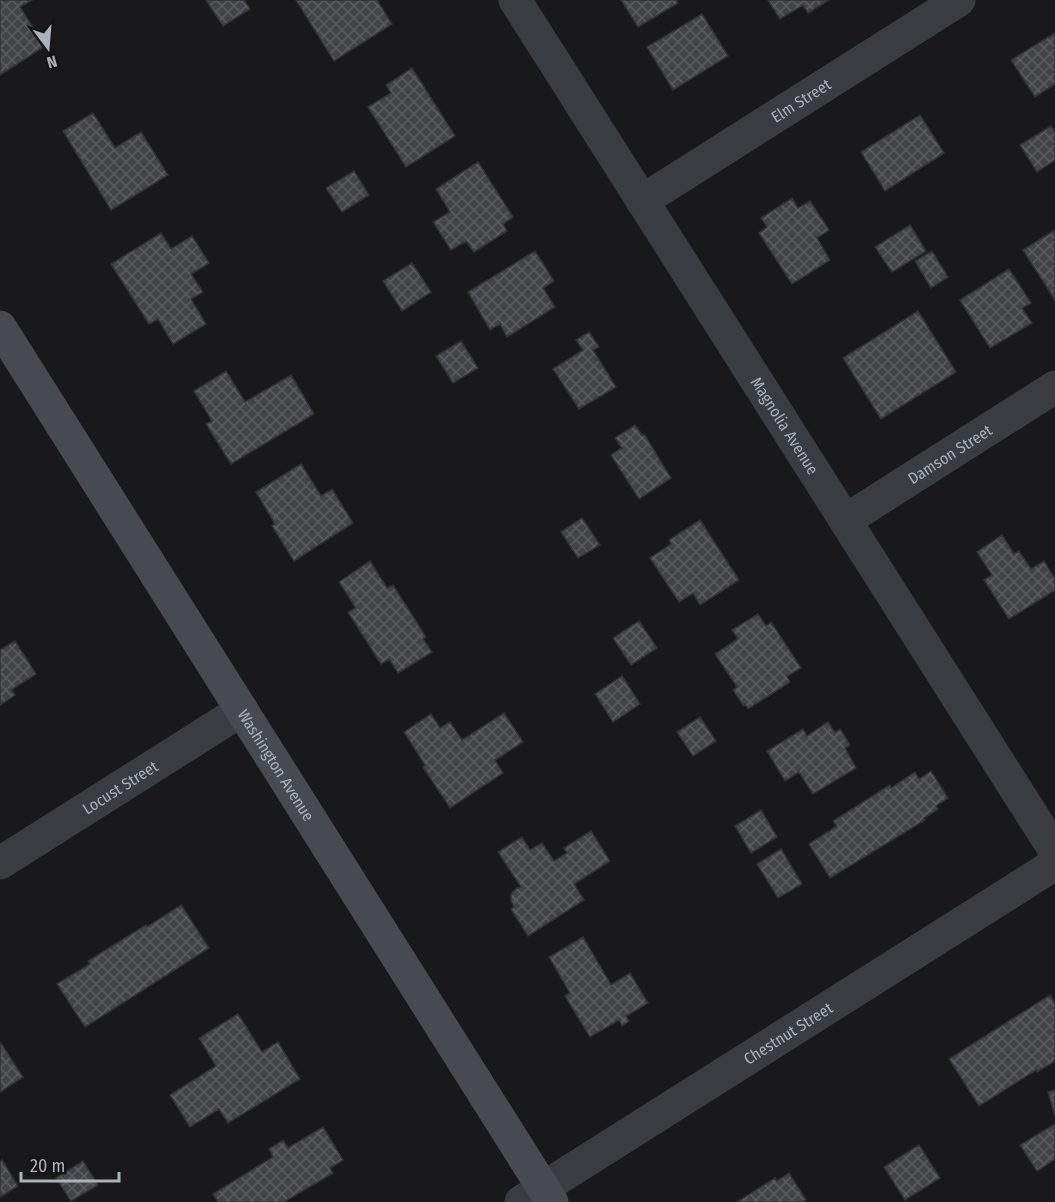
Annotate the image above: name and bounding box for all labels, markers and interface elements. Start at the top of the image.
north arrow [18,18,78,78]
text: N [45,51,59,72]
street label: Elm Street [768,74,835,127]
street label: Magnolia Avenue [747,374,823,478]
street label: Damson Street [904,420,996,488]
street label: Washington Avenue [234,706,318,825]
street label: Locust Street [79,756,162,818]
street label: Chestnut Street [740,998,837,1069]
scale bar [21,1145,118,1183]
text: 20 m [30,1155,65,1177]

